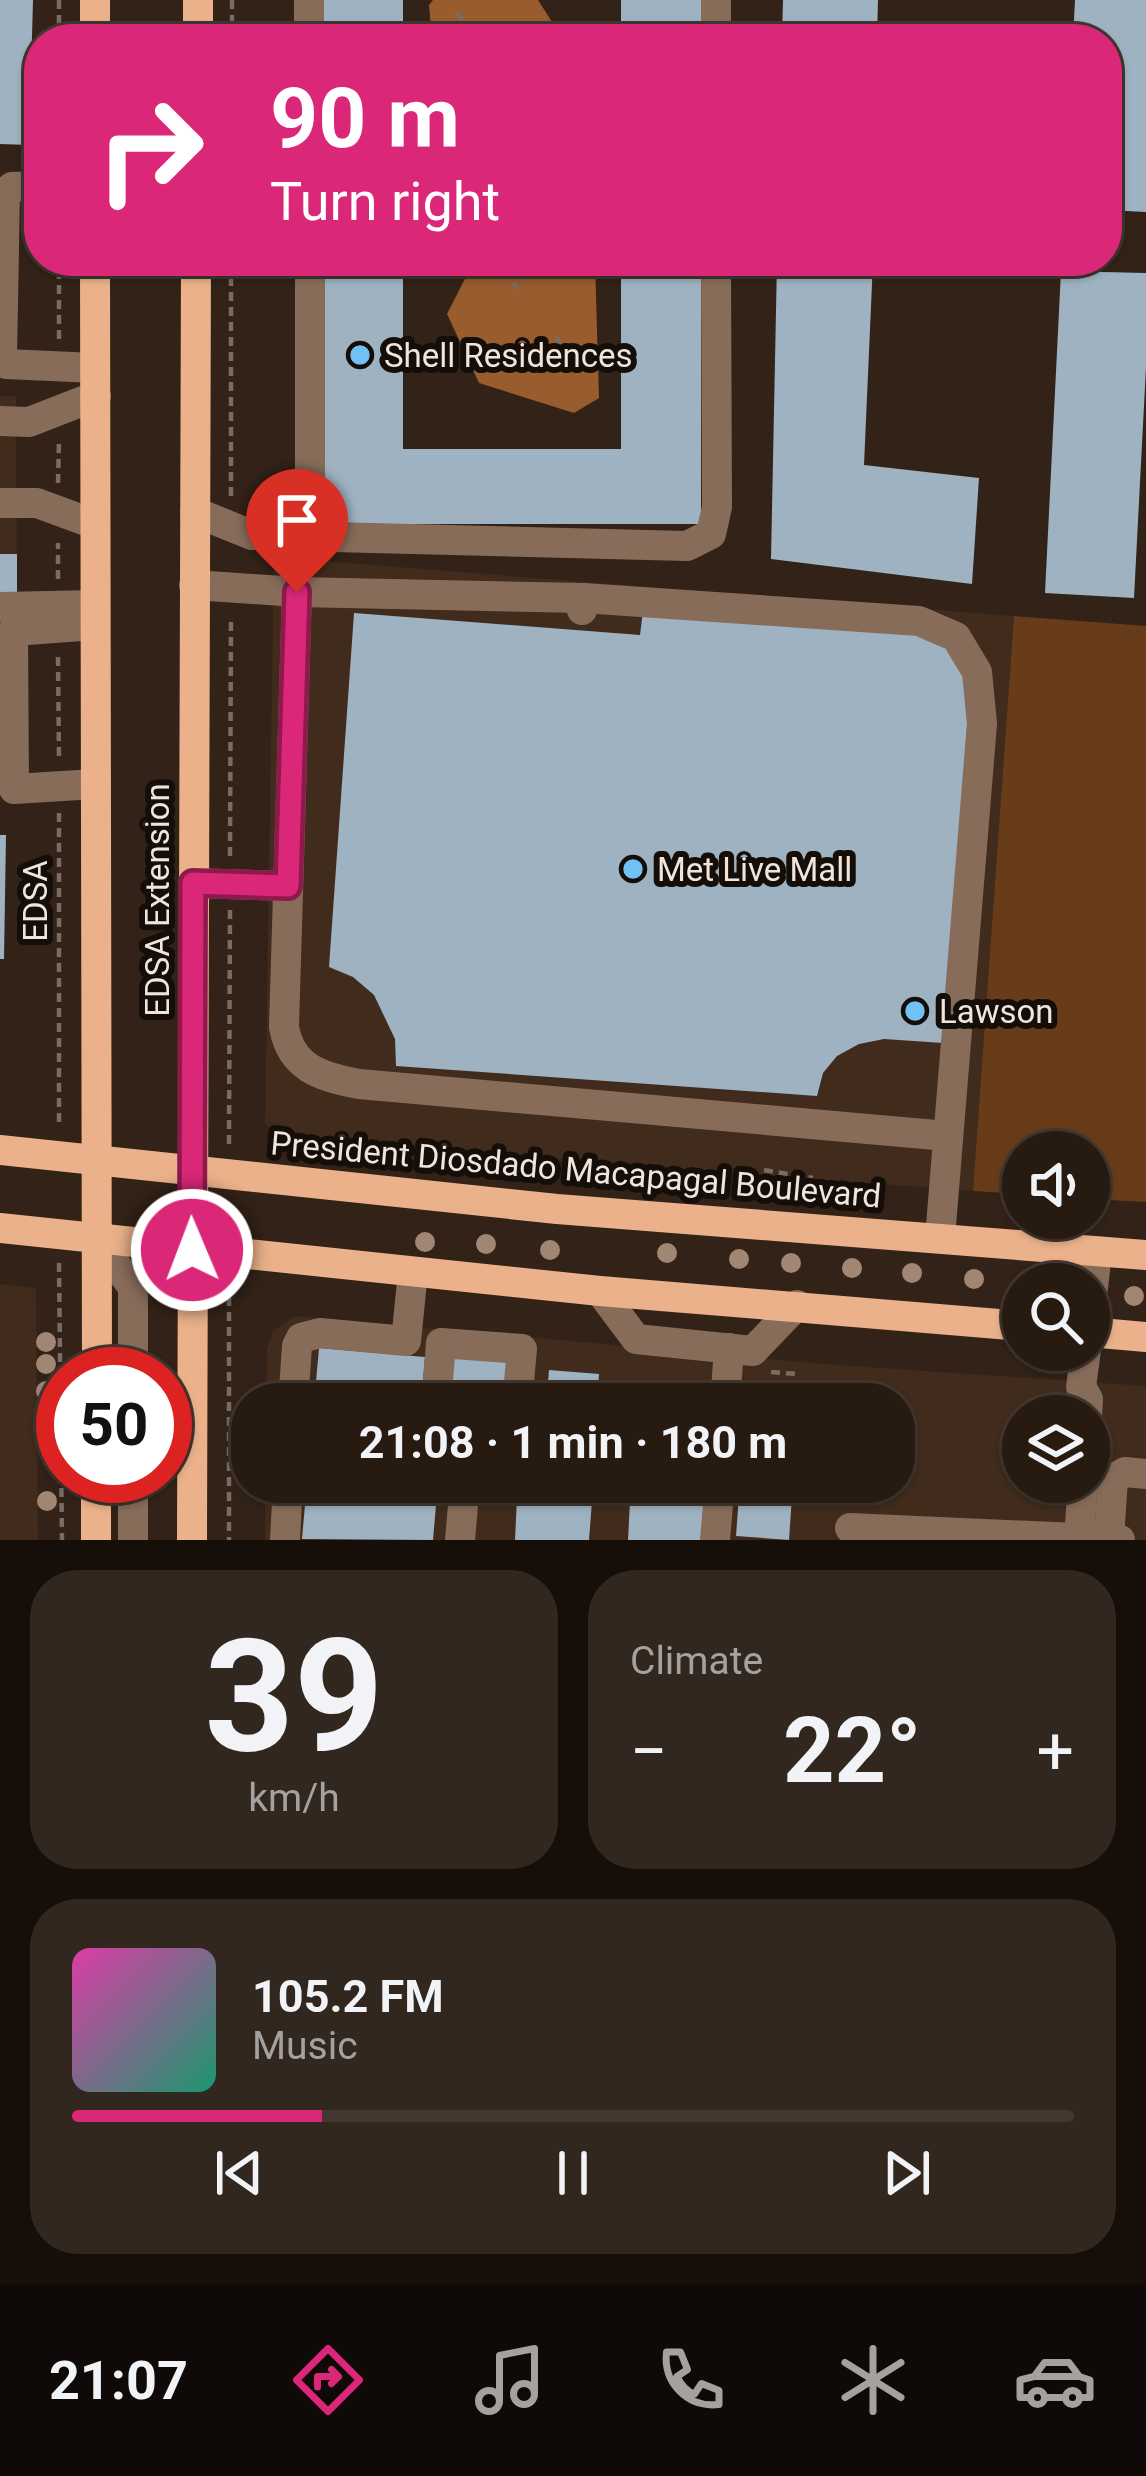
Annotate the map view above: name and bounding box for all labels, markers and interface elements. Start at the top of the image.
text: 90 m [270,69,460,168]
icon: right [72,72,228,228]
text: Turn right [270,170,500,233]
place label: Shell Residences [384,336,633,375]
marker: Shell Residences [347,342,373,368]
pin [246,469,348,592]
icon: arrive [264,487,330,553]
street label: EDSA Extension [138,783,177,1017]
place label: Met Live Mall [657,850,852,889]
marker: Met Live Mall [620,856,646,882]
street label: EDSA [16,860,55,942]
place label: Lawson [939,992,1054,1031]
marker: Lawson [902,998,928,1024]
street label: President Diosdado Macapagal Boulevard [269,1123,883,1216]
map controls [1002,1131,1110,1503]
button: sound [1002,1131,1110,1239]
position arrow [129,1187,255,1313]
button: search [1002,1263,1110,1371]
speed limit sign: 50 [36,1347,192,1503]
button: layers [1002,1395,1110,1503]
text: 21:08 · 1 min · 180 m [359,1416,787,1469]
text: 39 [204,1605,384,1788]
text: Climate [630,1638,763,1684]
text: 22° [783,1699,921,1804]
text: − [630,1713,668,1790]
text: + [1037,1713,1074,1790]
text: km/h [248,1775,340,1821]
text: 105.2 FM [252,1970,444,2023]
text: Music [252,2023,358,2069]
icon: previous [206,2140,272,2206]
icon: pause [540,2140,606,2206]
icon: next [874,2140,940,2206]
icon: directions [286,2338,370,2422]
icon: music [468,2338,552,2422]
icon: phone [649,2338,733,2422]
icon: climate [831,2338,915,2422]
icon: car [1013,2338,1097,2422]
text: 21:07 [49,2349,188,2412]

